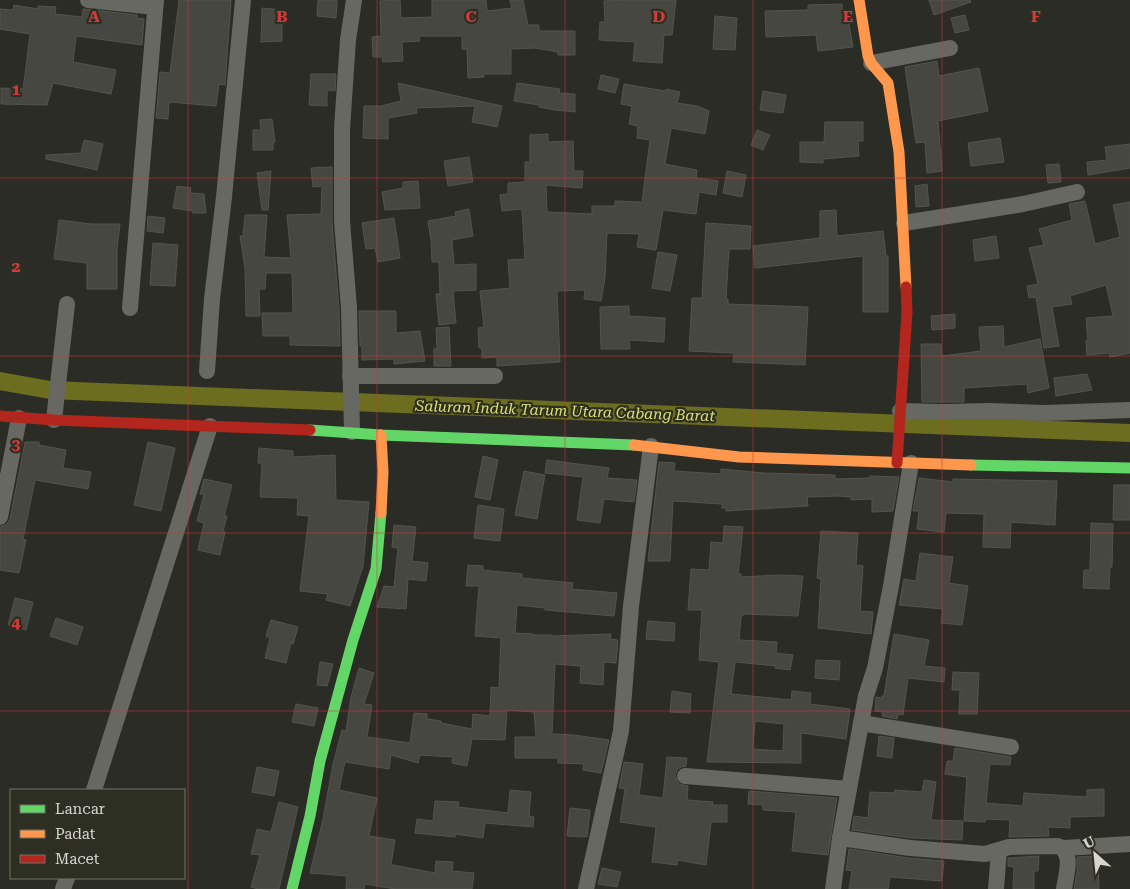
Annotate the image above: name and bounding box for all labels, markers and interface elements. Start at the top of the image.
text: A [88,7,100,26]
text: B [276,7,288,26]
text: C [465,7,477,26]
text: D [653,7,666,26]
text: E [843,7,853,26]
text: F [1031,7,1041,26]
text: 1 [12,80,21,99]
text: 2 [12,257,21,276]
water label: Saluran Induk Tarum Utara Cabang Barat [414,397,716,425]
text: 3 [12,435,21,454]
text: 4 [12,613,21,632]
legend [10,789,185,879]
text: Lancar [55,800,105,818]
text: Padat [55,825,96,843]
north arrow [1070,829,1120,879]
text: U [1081,833,1098,852]
text: Macet [55,850,100,868]

